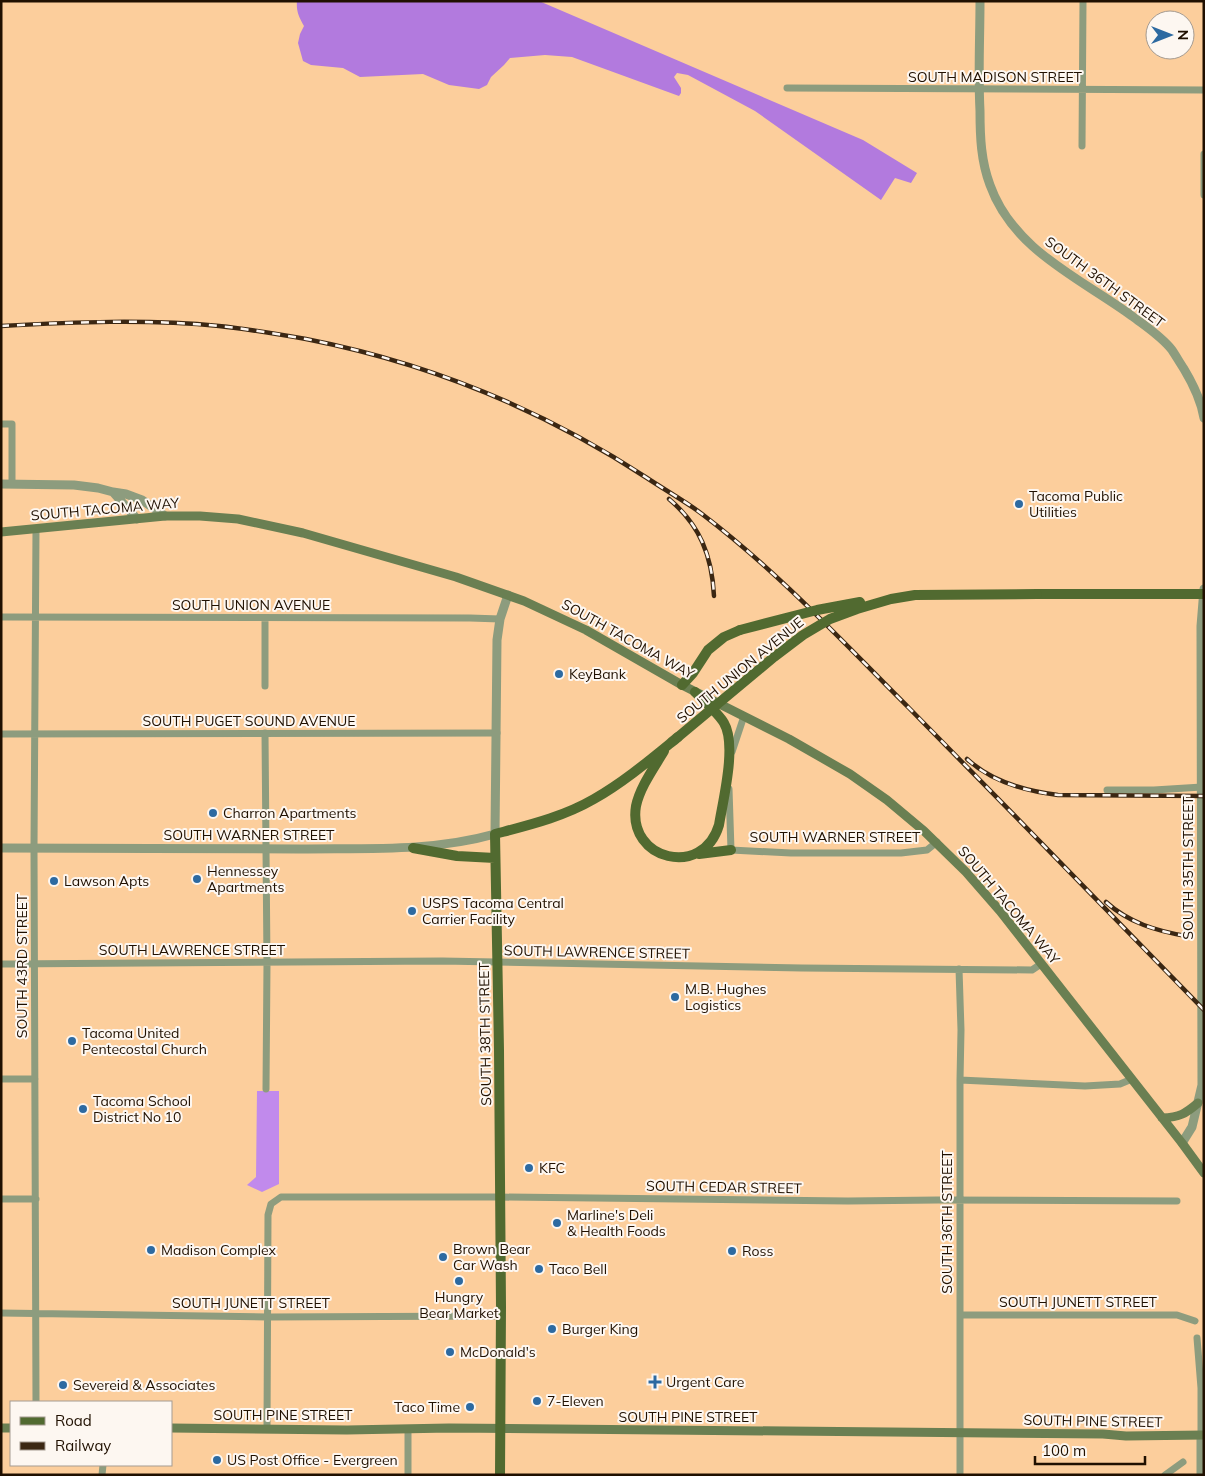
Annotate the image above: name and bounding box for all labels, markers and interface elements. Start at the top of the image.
north arrow [1145,10,1195,60]
text: N [1174,30,1192,40]
street label: SOUTH MADISON STREET [908,68,1083,86]
street label: SOUTH 36TH STREET [1042,233,1169,332]
place label: Tacoma Public Utilities [1029,487,1123,521]
street label: SOUTH TACOMA WAY [30,494,180,524]
marker: Tacoma Public Utilities [1013,498,1025,510]
street label: SOUTH TACOMA WAY [559,595,698,683]
street label: SOUTH UNION AVENUE [172,596,330,614]
street label: SOUTH UNION AVENUE [673,613,807,727]
place label: KeyBank [569,665,627,683]
marker: KeyBank [553,668,565,680]
street label: SOUTH PUGET SOUND AVENUE [142,712,356,730]
street label: SOUTH 35TH STREET [1179,796,1197,940]
place label: Charron Apartments [223,804,357,822]
marker: Charron Apartments [207,807,219,819]
street label: SOUTH WARNER STREET [164,826,335,844]
street label: SOUTH WARNER STREET [750,828,921,846]
street label: SOUTH TACOMA WAY [954,842,1064,968]
place label: Hennessey Apartments [207,862,284,896]
place label: Lawson Apts [64,872,149,890]
marker: Hennessey Apartments [191,873,203,885]
marker: Lawson Apts [48,875,60,887]
street label: SOUTH 43RD STREET [13,893,31,1038]
place label: USPS Tacoma Central Carrier Facility [422,894,564,928]
marker: USPS Tacoma Central Carrier Facility [406,905,418,917]
street label: SOUTH LAWRENCE STREET [99,941,286,959]
street label: SOUTH LAWRENCE STREET [504,941,691,963]
street label: SOUTH 38TH STREET [475,962,495,1106]
place label: M.B. Hughes Logistics [685,980,767,1014]
marker: M.B. Hughes Logistics [669,991,681,1003]
place label: Tacoma United Pentecostal Church [82,1024,207,1058]
marker: Tacoma United Pentecostal Church [66,1035,78,1047]
place label: Tacoma School District No 10 [93,1092,191,1126]
marker: Tacoma School District No 10 [77,1103,89,1115]
street label: SOUTH 36TH STREET [938,1150,956,1294]
place label: KFC [539,1159,565,1177]
marker: KFC [523,1162,535,1174]
street label: SOUTH CEDAR STREET [646,1177,803,1197]
place label: Marline's Deli & Health Foods [567,1206,666,1240]
marker: Marline's Deli & Health Foods [551,1217,563,1229]
place label: Brown Bear Car Wash [453,1240,531,1274]
place label: Madison Complex [161,1241,277,1259]
place label: Ross [742,1242,773,1260]
marker: Madison Complex [145,1244,157,1256]
marker: Ross [726,1245,738,1257]
marker: Brown Bear Car Wash [437,1251,449,1263]
place label: Taco Bell [549,1260,607,1278]
marker: Taco Bell [533,1263,545,1275]
marker: Hungry Bear Market [453,1275,465,1287]
place label: Hungry Bear Market [419,1288,499,1322]
street label: SOUTH JUNETT STREET [999,1293,1158,1311]
street label: SOUTH JUNETT STREET [172,1294,331,1312]
place label: Burger King [562,1320,638,1338]
marker: Burger King [546,1323,558,1335]
place label: McDonald's [460,1343,536,1361]
marker: McDonald's [444,1346,456,1358]
place label: Urgent Care [666,1373,744,1391]
marker: Urgent Care [648,1375,662,1389]
place label: Severeid & Associates [73,1376,215,1394]
marker: Severeid & Associates [57,1379,69,1391]
place label: 7-Eleven [547,1392,604,1410]
marker: 7-Eleven [531,1395,543,1407]
place label: Taco Time [394,1398,460,1416]
legend [10,1401,172,1466]
marker: Taco Time [464,1401,476,1413]
street label: SOUTH PINE STREET [213,1406,353,1424]
street label: SOUTH PINE STREET [618,1408,758,1426]
text: Road [55,1411,92,1430]
street label: SOUTH PINE STREET [1023,1411,1163,1431]
scale bar [1035,1434,1145,1466]
text: Railway [55,1436,111,1455]
text: 100 m [1042,1441,1086,1460]
place label: US Post Office - Evergreen [227,1451,398,1469]
marker: US Post Office - Evergreen [211,1454,223,1466]

